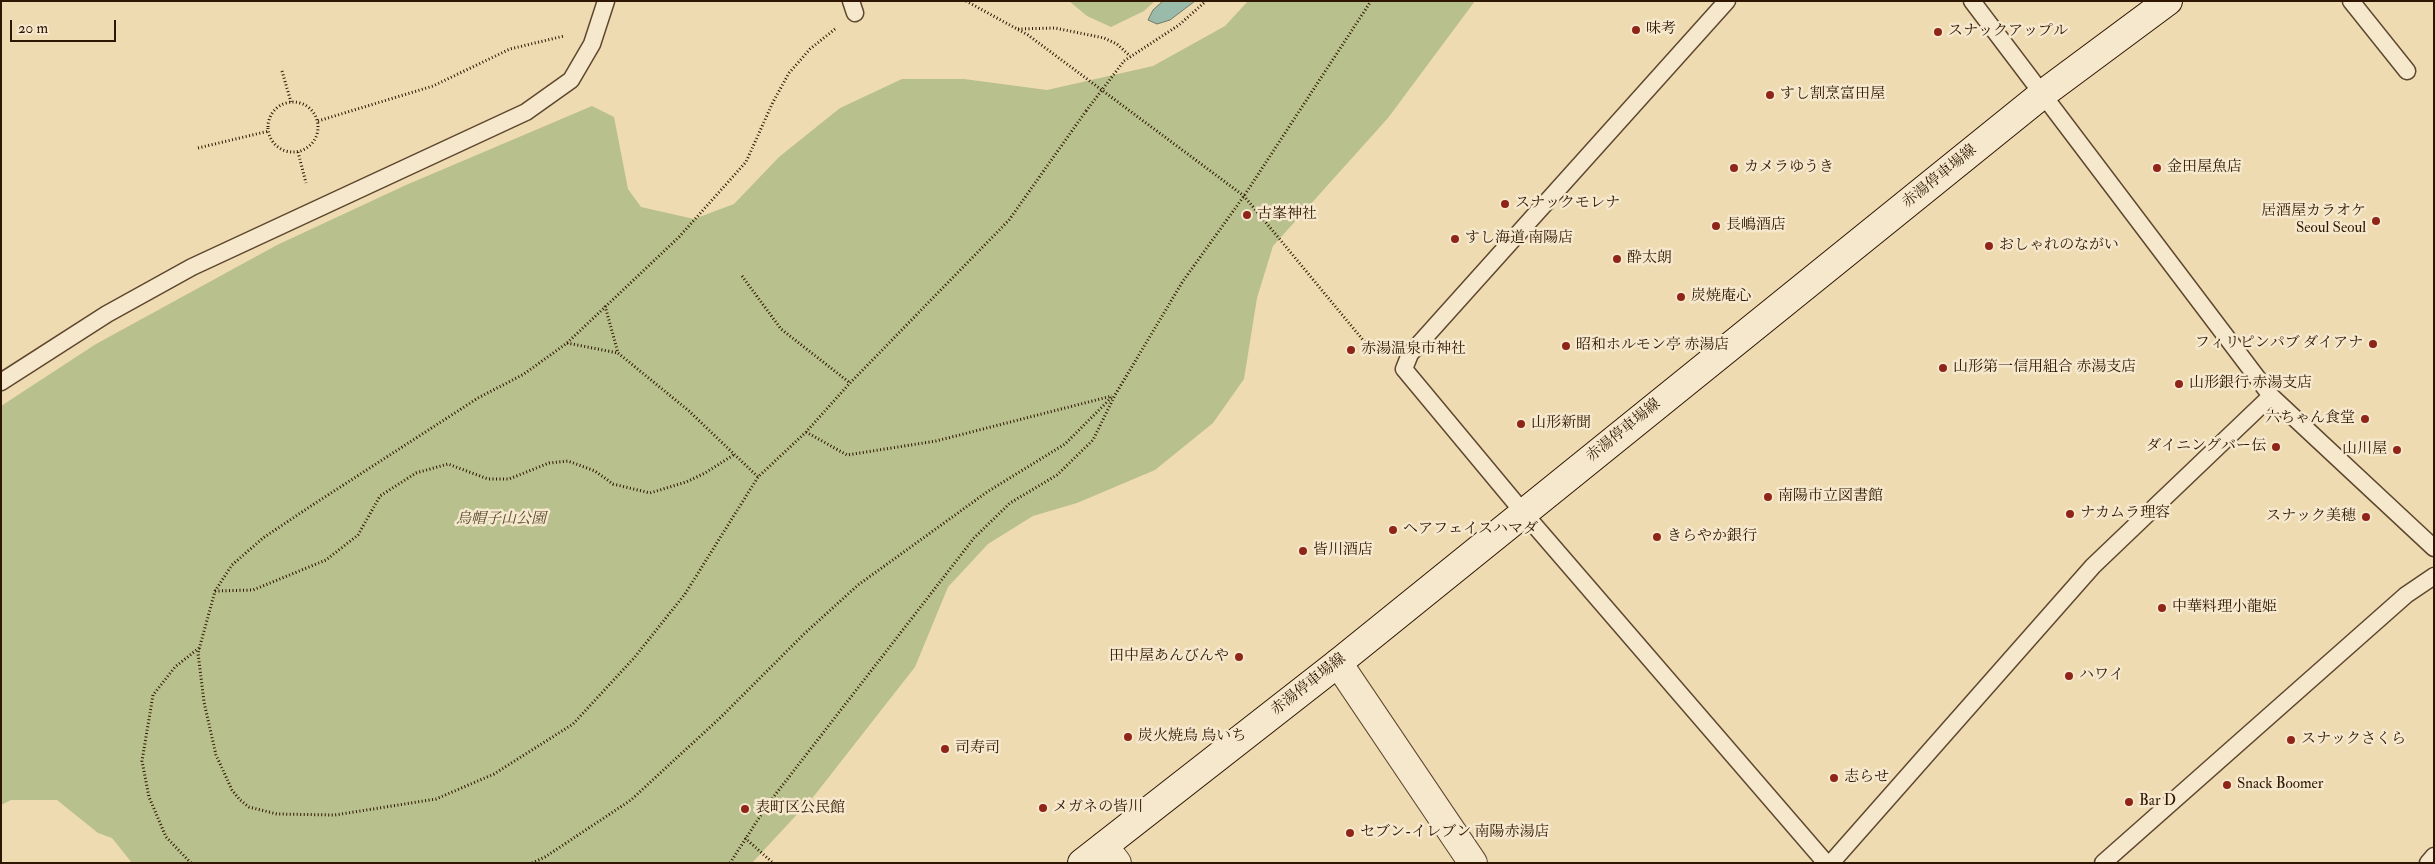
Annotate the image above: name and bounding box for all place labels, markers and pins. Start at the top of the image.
place label: 味考 [1646,21,1676,39]
place label: スナックアップル [1948,23,2068,41]
marker: 味考 [1630,24,1642,36]
marker: スナックアップル [1932,26,1944,38]
place label: すし割烹富田屋 [1780,86,1885,104]
marker: すし割烹富田屋 [1764,89,1776,101]
place label: カメラゆうき [1744,159,1834,177]
place label: 金田屋魚店 [2167,159,2242,177]
marker: カメラゆうき [1728,162,1740,174]
marker: 金田屋魚店 [2151,162,2163,174]
place label: スナックモレナ [1515,195,1620,213]
marker: スナックモレナ [1499,198,1511,210]
place label: 居酒屋カラオケ Seoul Seoul [2261,203,2366,238]
place label: 古峯神社 [1257,206,1317,224]
marker: 古峯神社 [1241,209,1253,221]
marker: 居酒屋カラオケ Seoul Seoul [2370,215,2382,227]
place label: 長嶋酒店 [1726,217,1786,235]
marker: 長嶋酒店 [1710,220,1722,232]
place label: すし海道 南陽店 [1465,230,1573,248]
marker: すし海道 南陽店 [1449,233,1461,245]
place label: おしゃれのながい [1999,237,2119,255]
marker: おしゃれのながい [1983,240,1995,252]
place label: 酔太朗 [1627,250,1672,268]
marker: 酔太朗 [1611,253,1623,265]
place label: 炭焼庵心 [1691,288,1751,306]
marker: 炭焼庵心 [1675,291,1687,303]
place label: フィリピンパブ ダイアナ [2195,335,2363,353]
place label: 昭和ホルモン亭 赤湯店 [1576,337,1729,355]
marker: フィリピンパブ ダイアナ [2367,338,2379,350]
marker: 昭和ホルモン亭 赤湯店 [1560,340,1572,352]
place label: 赤湯温泉市神社 [1361,341,1466,359]
marker: 赤湯温泉市神社 [1345,344,1357,356]
place label: 山形第一信用組合 赤湯支店 [1953,359,2136,377]
marker: 山形第一信用組合 赤湯支店 [1937,362,1949,374]
place label: 山形銀行 赤湯支店 [2189,375,2312,393]
marker: 山形銀行 赤湯支店 [2173,378,2185,390]
place label: 六ちゃん食堂 [2265,410,2355,428]
marker: 六ちゃん食堂 [2359,413,2371,425]
place label: 山形新聞 [1531,415,1591,433]
marker: 山形新聞 [1515,418,1527,430]
place label: ダイニングバー伝 [2146,438,2266,456]
marker: ダイニングバー伝 [2270,441,2282,453]
place label: 山川屋 [2342,441,2387,459]
marker: 山川屋 [2391,444,2403,456]
place label: 南陽市立図書館 [1778,488,1883,506]
marker: 南陽市立図書館 [1762,491,1774,503]
place label: ナカムラ理容 [2080,505,2170,523]
marker: ナカムラ理容 [2064,508,2076,520]
place label: スナック美穂 [2266,508,2356,526]
marker: スナック美穂 [2360,511,2372,523]
place label: ヘアフェイスハマダ [1403,521,1538,539]
marker: ヘアフェイスハマダ [1387,524,1399,536]
place label: きらやか銀行 [1667,528,1757,546]
marker: きらやか銀行 [1651,531,1663,543]
place label: 皆川酒店 [1313,542,1373,560]
marker: 皆川酒店 [1297,545,1309,557]
place label: 中華料理小龍姫 [2172,599,2277,617]
marker: 中華料理小龍姫 [2156,602,2168,614]
place label: 田中屋あんびんや [1109,648,1229,666]
marker: 田中屋あんびんや [1233,651,1245,663]
place label: ハワイ [2079,667,2124,685]
marker: ハワイ [2063,670,2075,682]
place label: 炭火焼鳥 鳥いち [1138,728,1246,746]
marker: 炭火焼鳥 鳥いち [1122,731,1134,743]
place label: スナックさくら [2301,731,2406,749]
marker: スナックさくら [2285,734,2297,746]
place label: 司寿司 [955,740,1000,758]
marker: 司寿司 [939,743,951,755]
place label: 志らせ [1844,769,1889,787]
marker: 志らせ [1828,772,1840,784]
place label: Snack Boomer [2237,776,2323,794]
marker: Snack Boomer [2221,779,2233,791]
place label: Bar D [2139,793,2176,811]
marker: Bar D [2123,796,2135,808]
place label: メガネの皆川 [1053,799,1143,817]
place label: 表町区公民館 [755,800,845,818]
marker: メガネの皆川 [1037,802,1049,814]
marker: 表町区公民館 [739,803,751,815]
place label: セブン-イレブン 南陽赤湯店 [1360,824,1549,842]
marker: セブン-イレブン 南陽赤湯店 [1344,827,1356,839]

